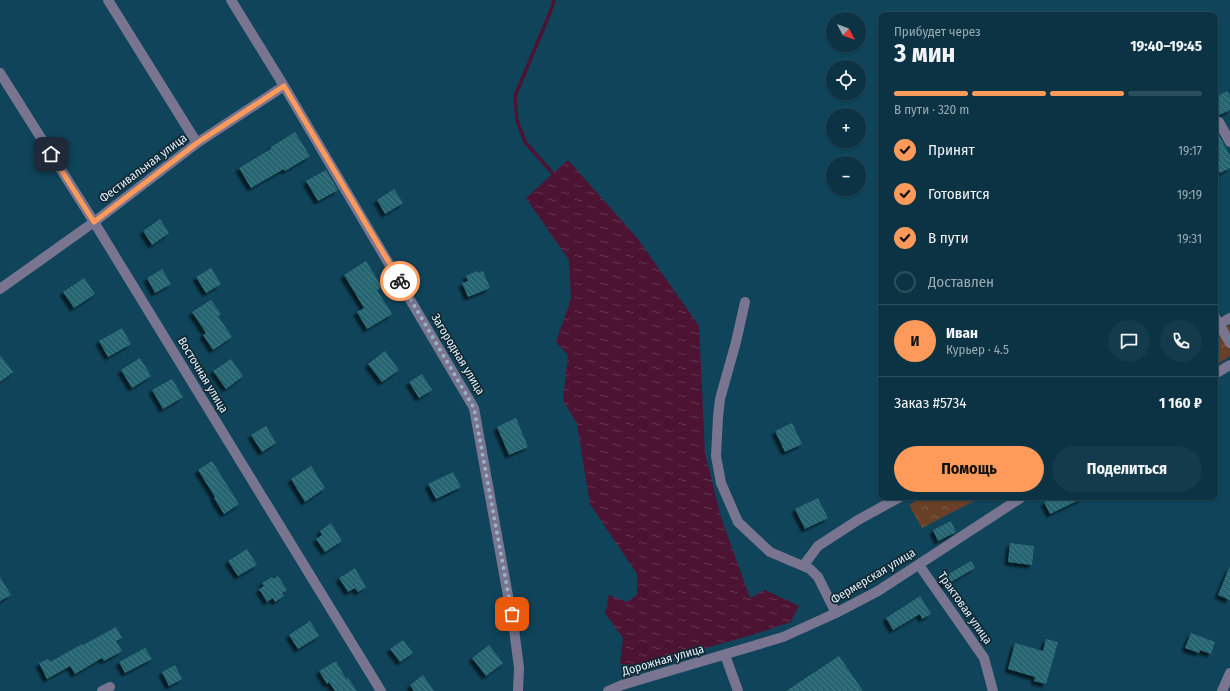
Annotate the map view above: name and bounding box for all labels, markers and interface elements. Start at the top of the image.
north arrow [826,12,866,52]
map controls [826,12,866,196]
text: Прибудет через [894,24,981,39]
text: 19:40–19:45 [1130,37,1202,55]
text: 3 мин [894,38,955,69]
button: locate [826,60,866,100]
text: В пути · 320 m [894,102,969,117]
button: + [826,108,866,148]
street label: Фестивальная улица [97,130,190,205]
pin [34,137,68,171]
icon: check [894,139,916,161]
text: Принят [928,141,975,159]
icon: home [40,143,62,165]
text: 19:17 [1178,143,1202,158]
button: − [826,156,866,196]
icon: check [894,183,916,205]
text: Готовится [928,185,990,203]
text: 19:19 [1177,187,1202,202]
icon: check [894,227,916,249]
text: В пути [928,229,969,247]
text: 19:31 [1177,231,1202,246]
courier [380,261,420,301]
icon: bike [389,270,411,292]
text: Доставлен [928,273,994,291]
street label: Загородная улица [428,311,488,397]
button: chat [1108,320,1150,362]
button: phone [1160,320,1202,362]
text: Иван [946,324,978,342]
text: И [911,332,920,350]
street label: Восточная улица [175,335,231,416]
text: Курьер · 4.5 [946,342,1009,357]
text: Заказ #5734 [894,394,966,412]
text: 1 160 ₽ [1159,394,1202,412]
button: Помощь [894,446,1044,492]
button: Поделиться [1052,446,1202,492]
street label: Фермерская улица [828,545,918,607]
street label: Трактовая улица [935,569,995,647]
pin [495,597,529,631]
icon: bag [501,603,523,625]
street label: Дорожная улица [620,642,706,679]

